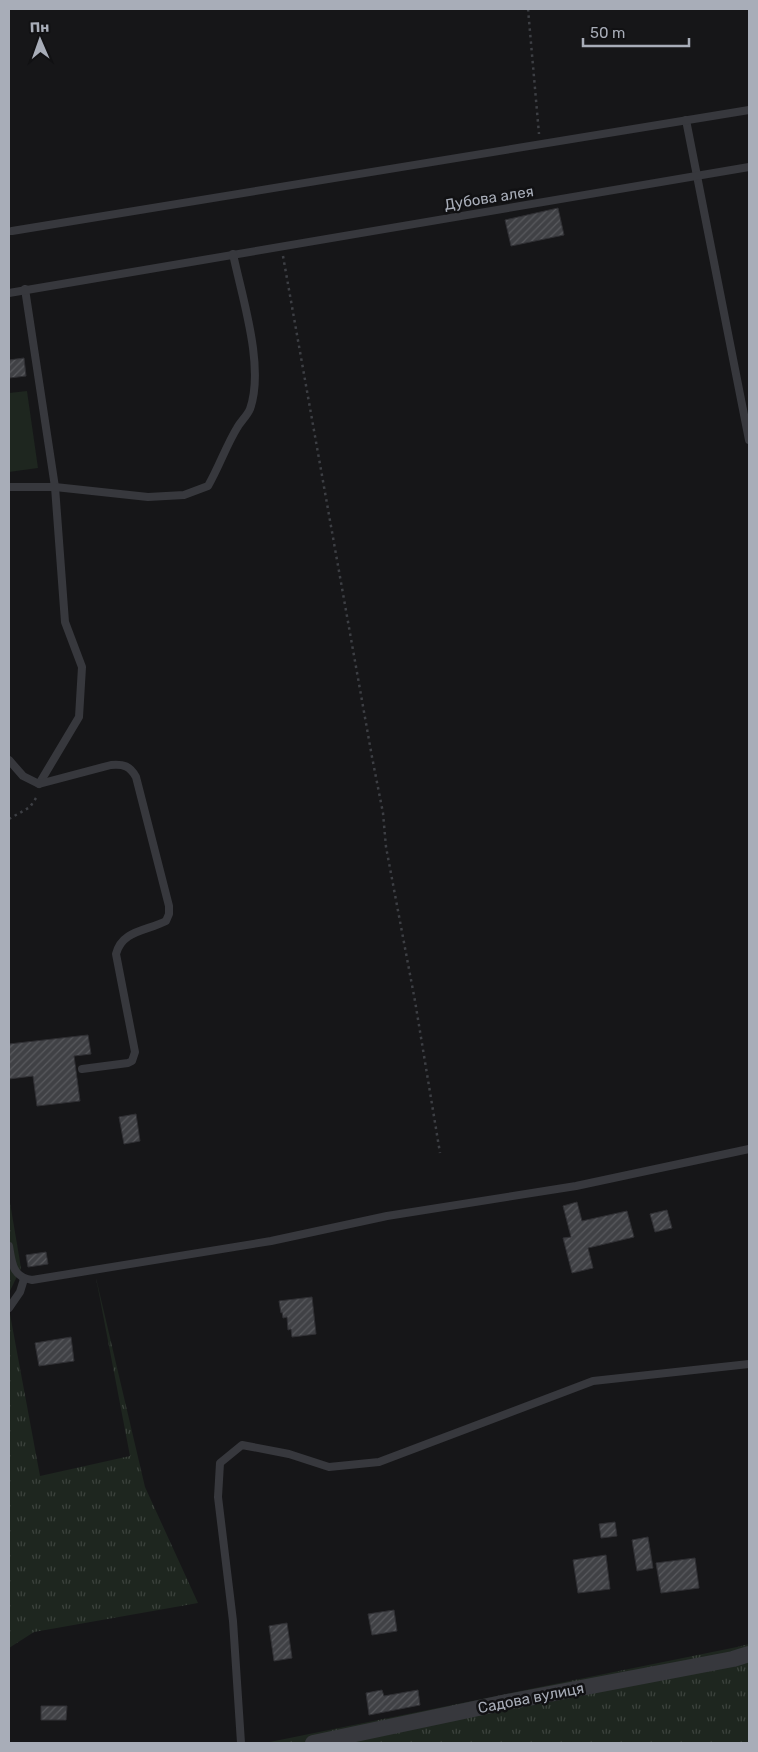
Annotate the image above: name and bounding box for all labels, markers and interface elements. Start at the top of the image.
north arrow [15,15,65,65]
scale bar [583,15,689,47]
text: Пн [30,19,50,36]
text: 50 m [590,24,625,42]
street label: Дубова алея [443,182,535,214]
street label: Садова вулиця [476,1679,586,1717]

